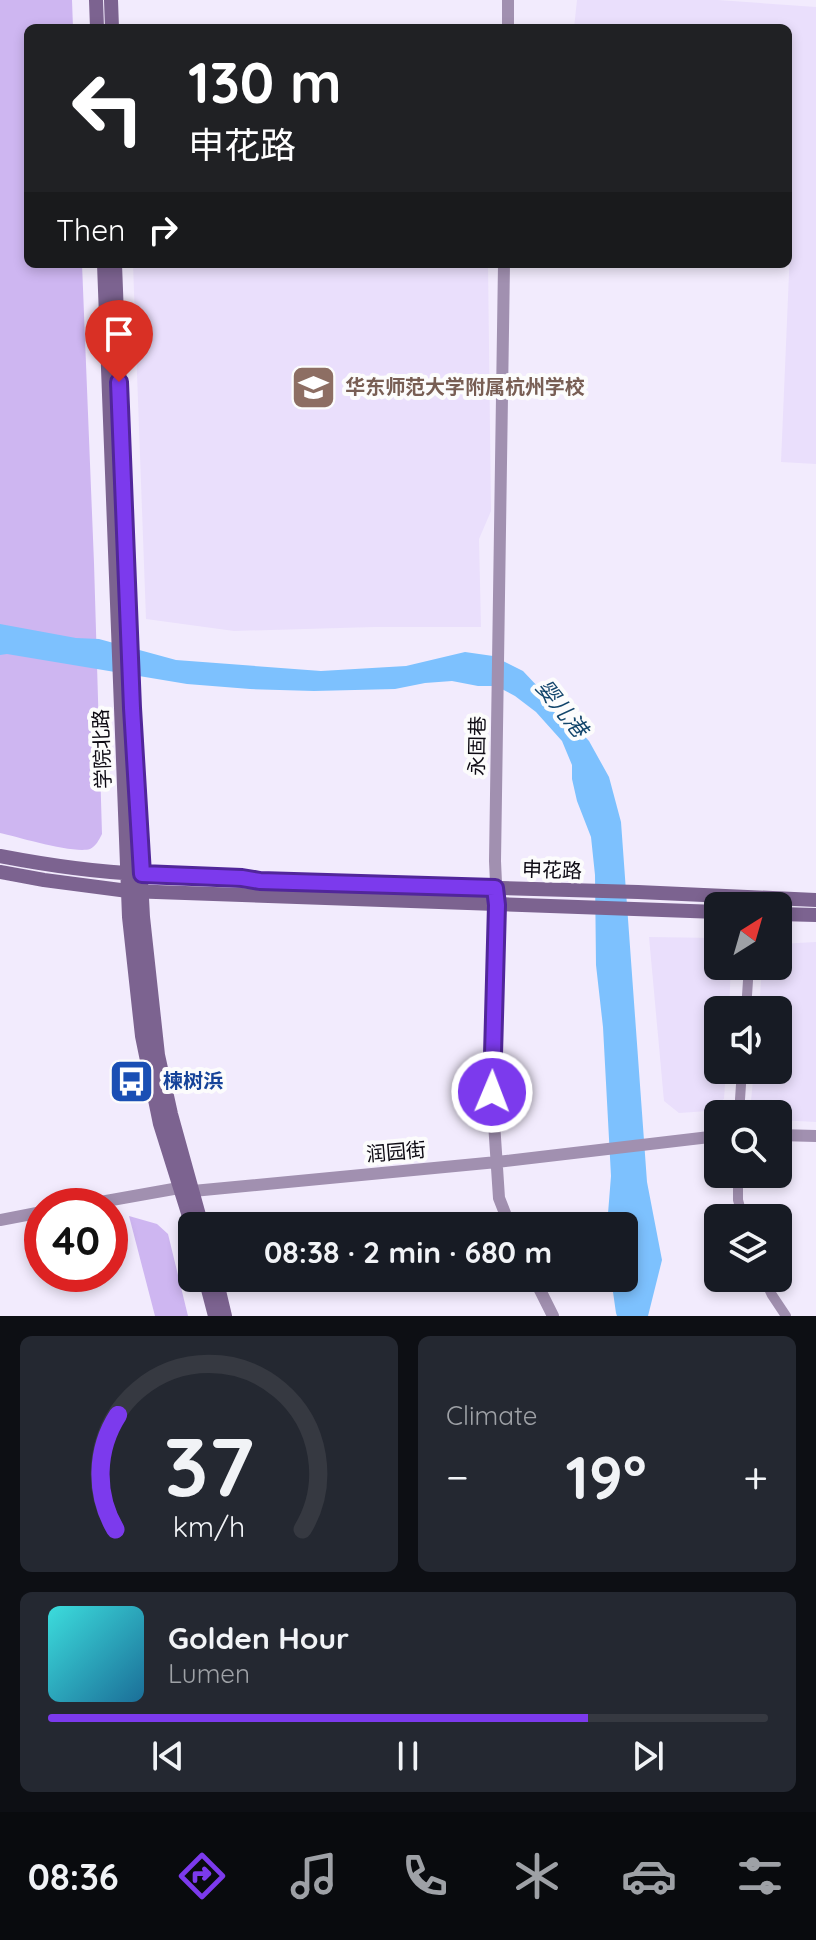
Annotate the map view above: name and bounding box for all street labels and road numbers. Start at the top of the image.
street label: 学院北路 [88,709,115,789]
street label: 永固巷 [463,716,490,776]
street label: 申花路 [522,856,582,883]
street label: 润园街 [365,1136,427,1167]

